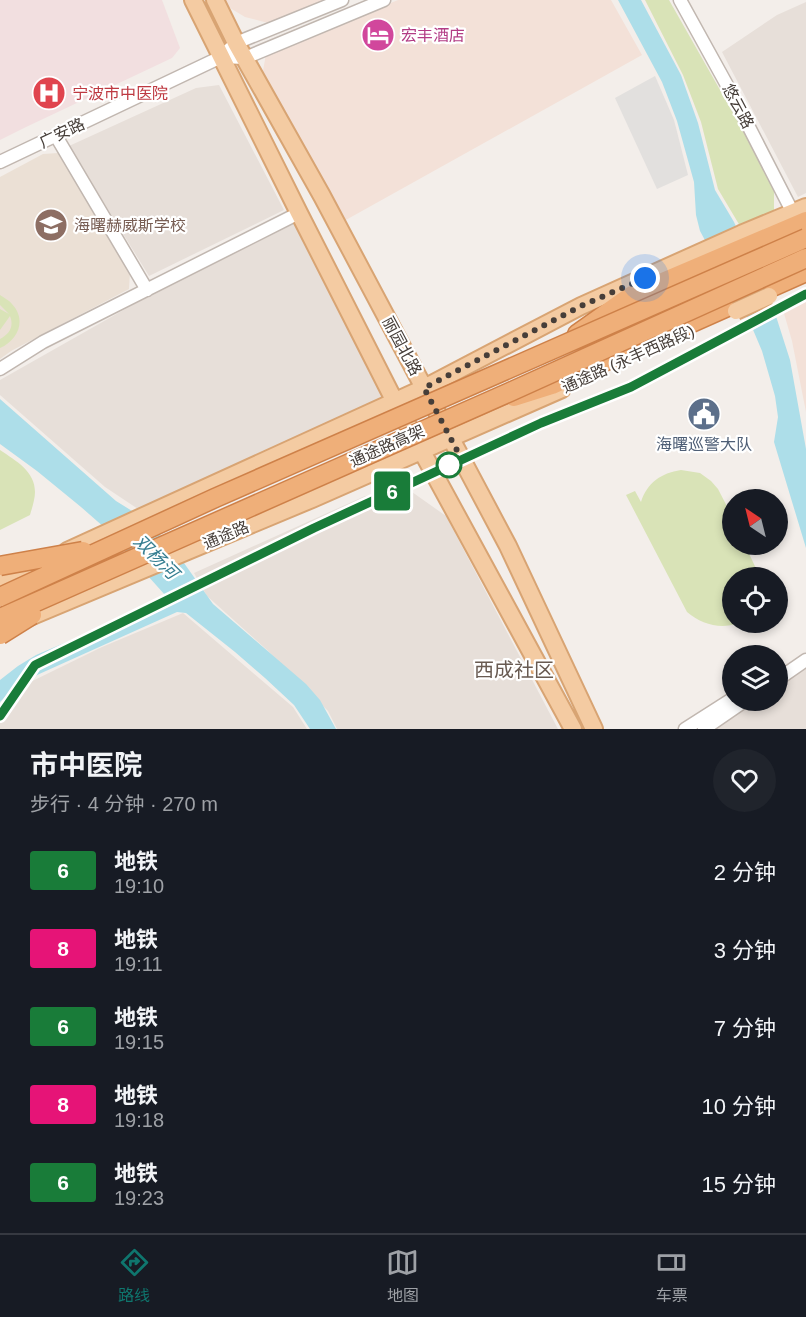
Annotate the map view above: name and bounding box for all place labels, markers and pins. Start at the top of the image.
hotel icon: 宏丰酒店 [360,17,396,53]
place label: 宏丰酒店 [401,27,465,44]
hospital icon: 宁波市中医院 [31,75,67,111]
place label: 宁波市中医院 [72,85,168,102]
school or university icon: 海曙赫威斯学校 [33,207,69,243]
place label: 海曙赫威斯学校 [74,217,186,234]
public building icon: 海曙巡警大队 [686,396,722,432]
place label: 海曙巡警大队 [656,436,752,453]
unlabelled marker [436,452,462,478]

